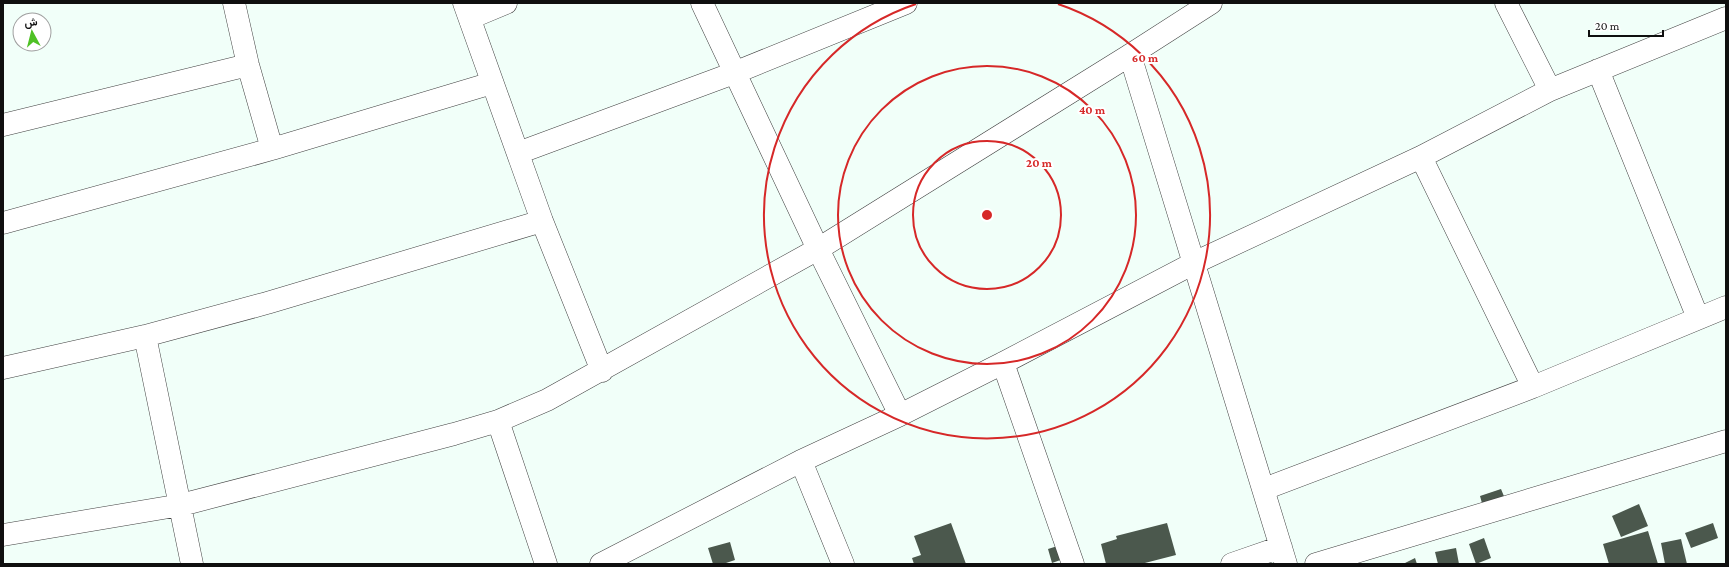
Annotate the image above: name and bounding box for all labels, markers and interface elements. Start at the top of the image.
north arrow [12,12,52,52]
scale bar [1589,12,1663,38]
text: ش [23,15,38,30]
text: 20 m [1595,19,1620,33]
text: 60 m [1132,51,1159,65]
text: 40 m [1079,103,1106,117]
text: 20 m [1026,156,1053,170]
centre of rings [980,208,994,222]

